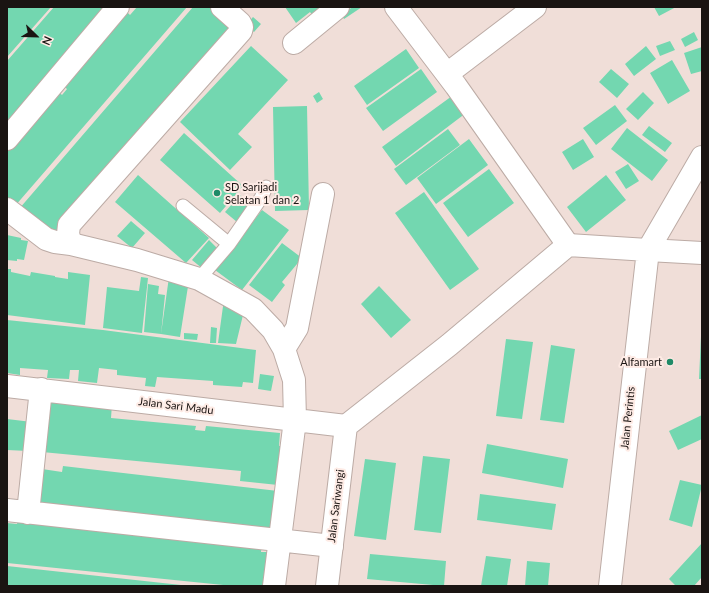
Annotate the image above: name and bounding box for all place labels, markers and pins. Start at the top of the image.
place label: SD Sarijadi Selatan 1 dan 2 [225,180,299,206]
marker: SD Sarijadi Selatan 1 dan 2 [212,188,222,198]
place label: Alfamart [620,355,662,369]
marker: Alfamart [665,357,675,367]

